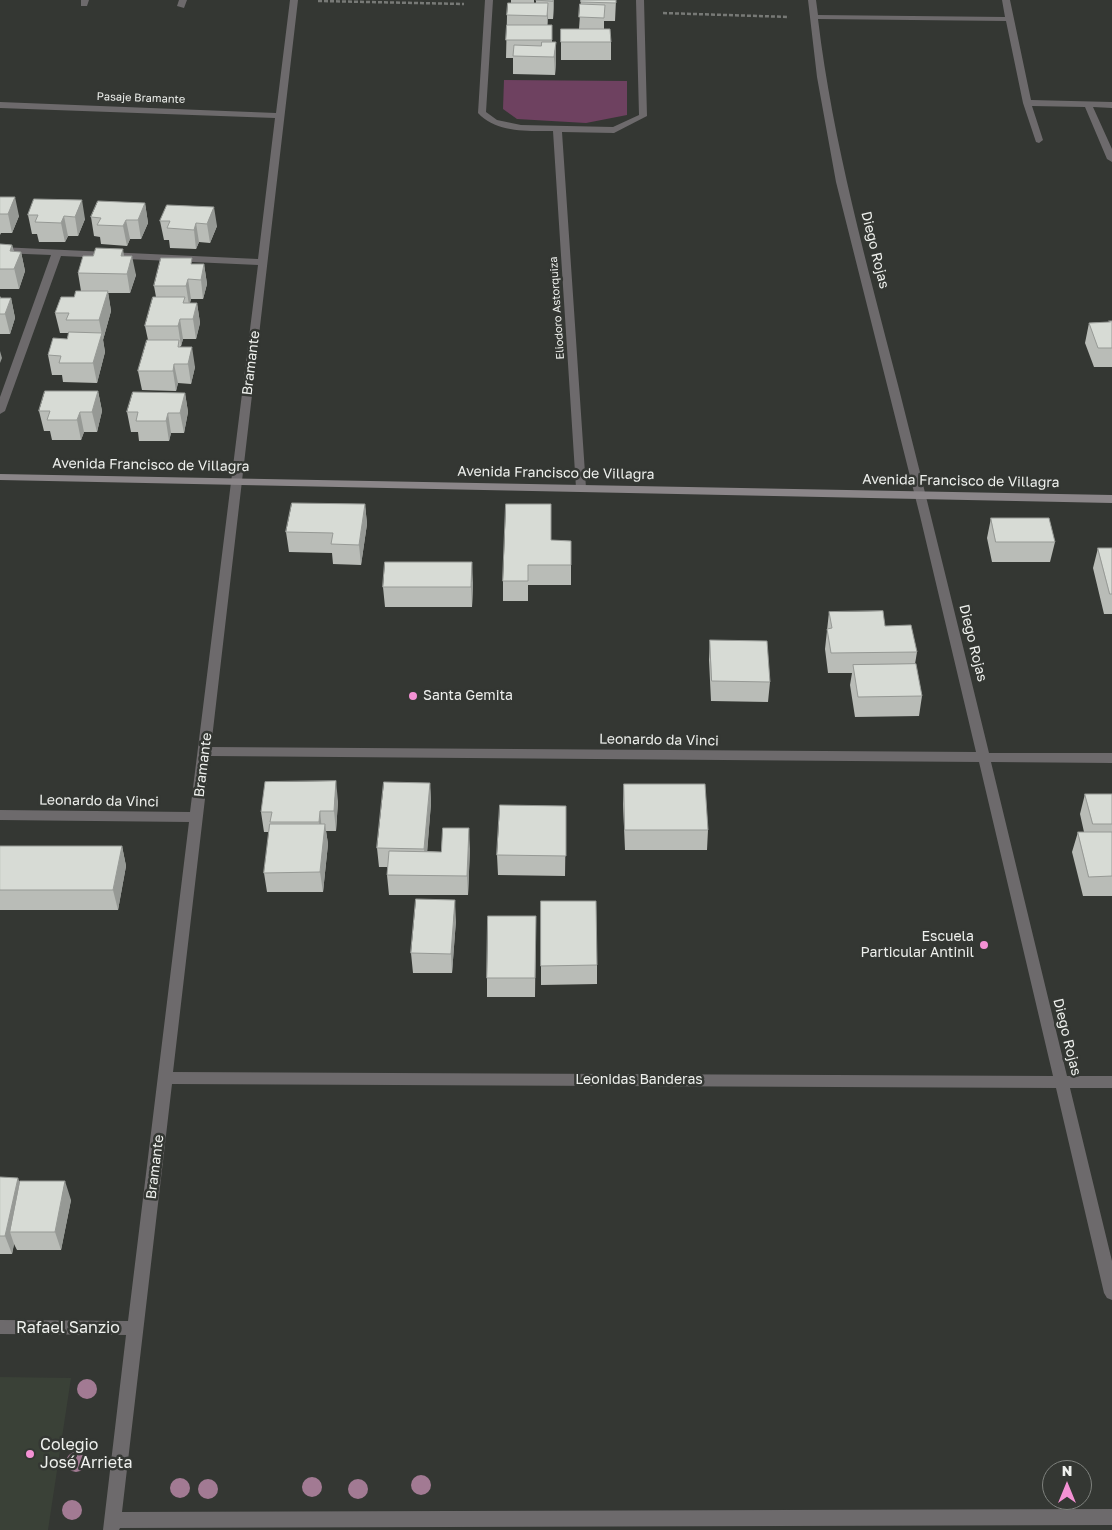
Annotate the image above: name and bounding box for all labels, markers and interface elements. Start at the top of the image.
street label: Pasaje Bramante [97,90,185,106]
street label: Diego Rojas [857,210,893,290]
street label: Eliodoro Astorquiza [547,256,567,360]
street label: Bramante [239,330,263,396]
street label: Avenida Francisco de Villagra [52,455,250,475]
street label: Avenida Francisco de Villagra [457,463,655,483]
street label: Avenida Francisco de Villagra [862,471,1060,491]
street label: Diego Rojas [955,603,991,683]
place label: Santa Gemita [423,688,513,704]
marker: Santa Gemita [407,690,419,702]
street label: Leonardo da Vinci [599,731,719,749]
street label: Bramante [191,732,215,798]
street label: Leonardo da Vinci [39,792,159,810]
place label: Escuela Particular Antinil [860,929,974,962]
marker: Escuela Particular Antinil [978,939,990,951]
street label: Diego Rojas [1049,997,1085,1077]
street label: Leonidas Banderas [575,1072,703,1088]
street label: Bramante [143,1134,167,1200]
street label: Rafael Sanzio [16,1318,120,1338]
place label: Colegio José Arrieta [40,1435,132,1473]
marker: Colegio José Arrieta [24,1448,36,1460]
north arrow [1042,1460,1092,1510]
text: N [1062,1462,1072,1479]

